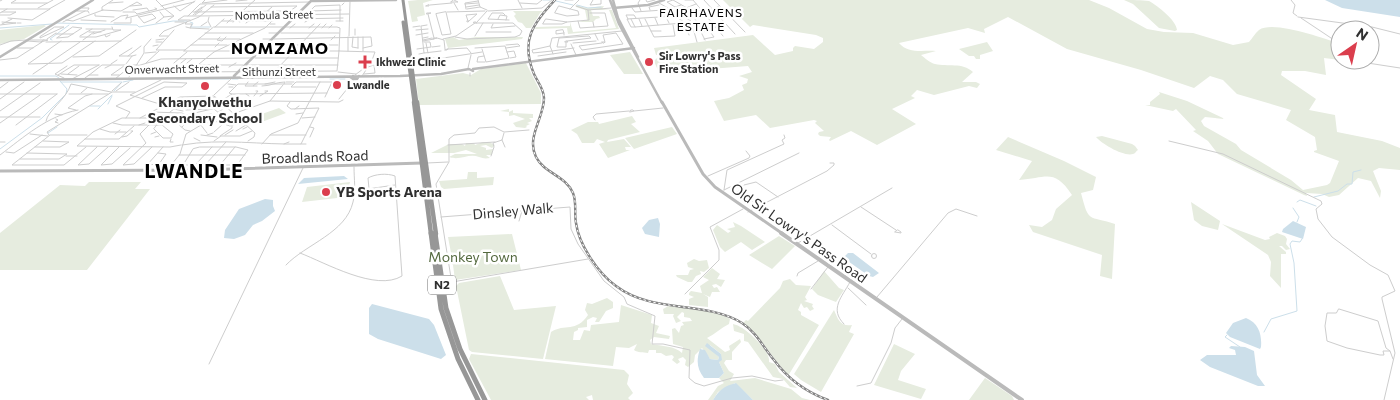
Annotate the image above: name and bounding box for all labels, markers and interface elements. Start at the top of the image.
district label: FAIRHAVENS ESTATE [659,5,743,33]
street label: Nombula Street [234,7,314,22]
north arrow [1330,20,1380,70]
text: N [1353,24,1372,44]
district label: NOMZAMO [231,38,329,57]
place label: Sir Lowry's Pass Fire Station [659,49,741,75]
marker: Ikhwezi Clinic [358,55,372,69]
place label: Ikhwezi Clinic [376,55,446,68]
marker: Sir Lowry's Pass Fire Station [643,56,655,68]
street label: Onverwacht Street [125,61,220,76]
street label: Sithunzi Street [242,65,317,78]
place label: Lwandle [347,78,390,91]
marker: Lwandle [331,79,343,91]
marker: Khanyolwethu Secondary School [199,80,211,92]
place label: Khanyolwethu Secondary School [148,93,262,126]
street label: Broadlands Road [261,146,369,167]
district label: LWANDLE [144,159,244,182]
street label: Old Sir Lowry's Pass Road [728,179,871,286]
place label: YB Sports Arena [336,183,442,200]
marker: YB Sports Arena [320,186,332,198]
street label: Dinsley Walk [472,198,554,222]
park label: Monkey Town [428,248,518,265]
road number: N2 [428,276,456,294]

